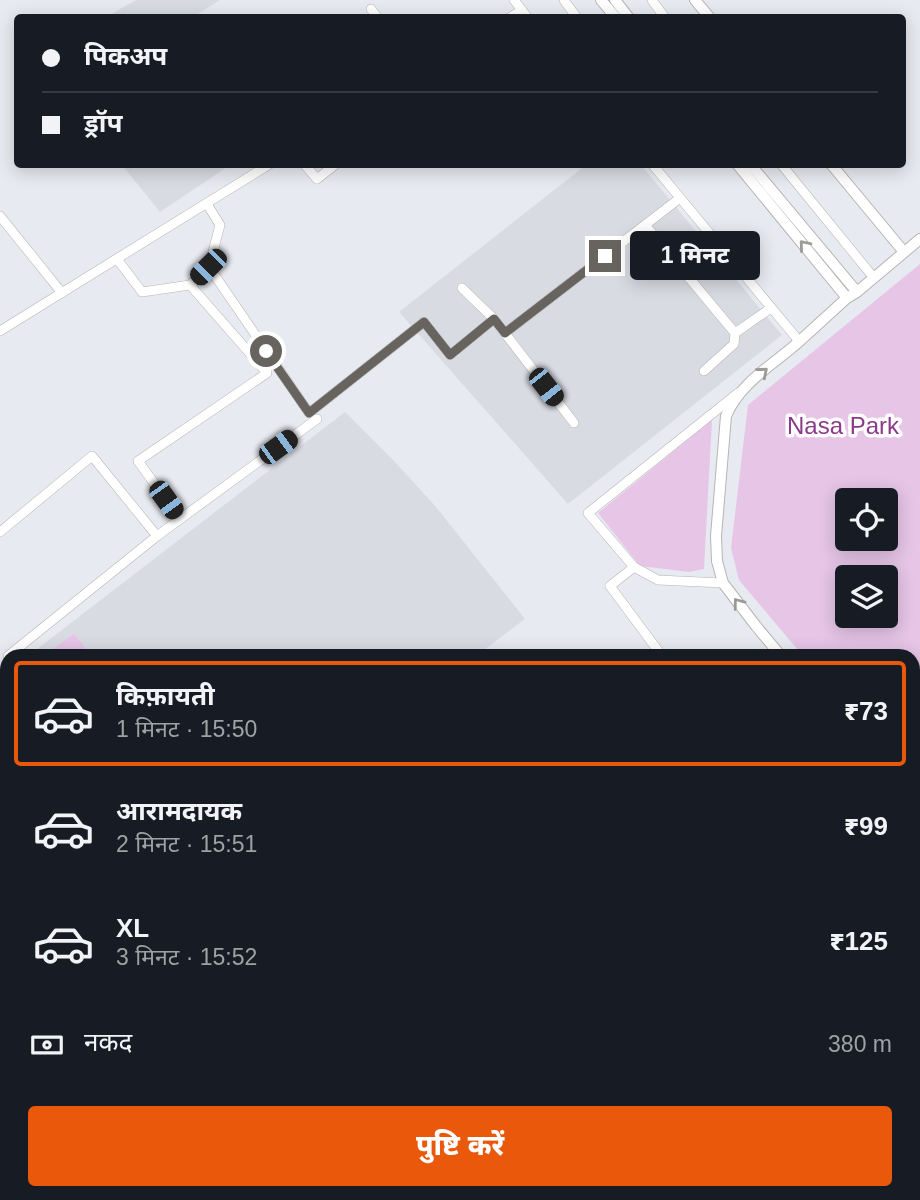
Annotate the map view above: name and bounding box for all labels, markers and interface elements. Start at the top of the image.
text: पिकअप [84,41,167,71]
text: ड्रॉप [84,108,122,138]
callout: 1 मिनट [630,232,759,280]
route end [589,240,621,272]
one-way arrow [799,241,812,253]
text: 1 मिनट [661,242,729,268]
car [186,245,231,289]
route start [250,335,282,367]
car [525,364,568,410]
one-way arrow [754,368,767,380]
park label: Nasa Park [787,412,900,439]
car [255,426,302,468]
car [146,477,187,523]
map controls [835,488,898,628]
button: locate [835,488,898,551]
button: layers [835,565,898,628]
one-way arrow [734,599,747,611]
text: किफ़ायती [116,681,215,711]
icon: car [32,682,95,745]
text: ₹73 [844,696,888,726]
text: 1 मिनट · 15:50 [116,716,257,742]
text: आरामदायक [116,796,242,826]
icon: car [32,797,95,860]
text: ₹99 [844,811,888,841]
text: 2 मिनट · 15:51 [116,831,257,857]
icon: car [32,912,95,975]
text: XL [116,913,149,943]
text: ₹125 [830,926,888,956]
text: 3 मिनट · 15:52 [116,944,257,970]
icon: cash [28,1026,66,1064]
text: नकद [84,1027,132,1057]
text: 380 m [828,1031,892,1057]
button: पुष्टि करें [28,1106,892,1186]

